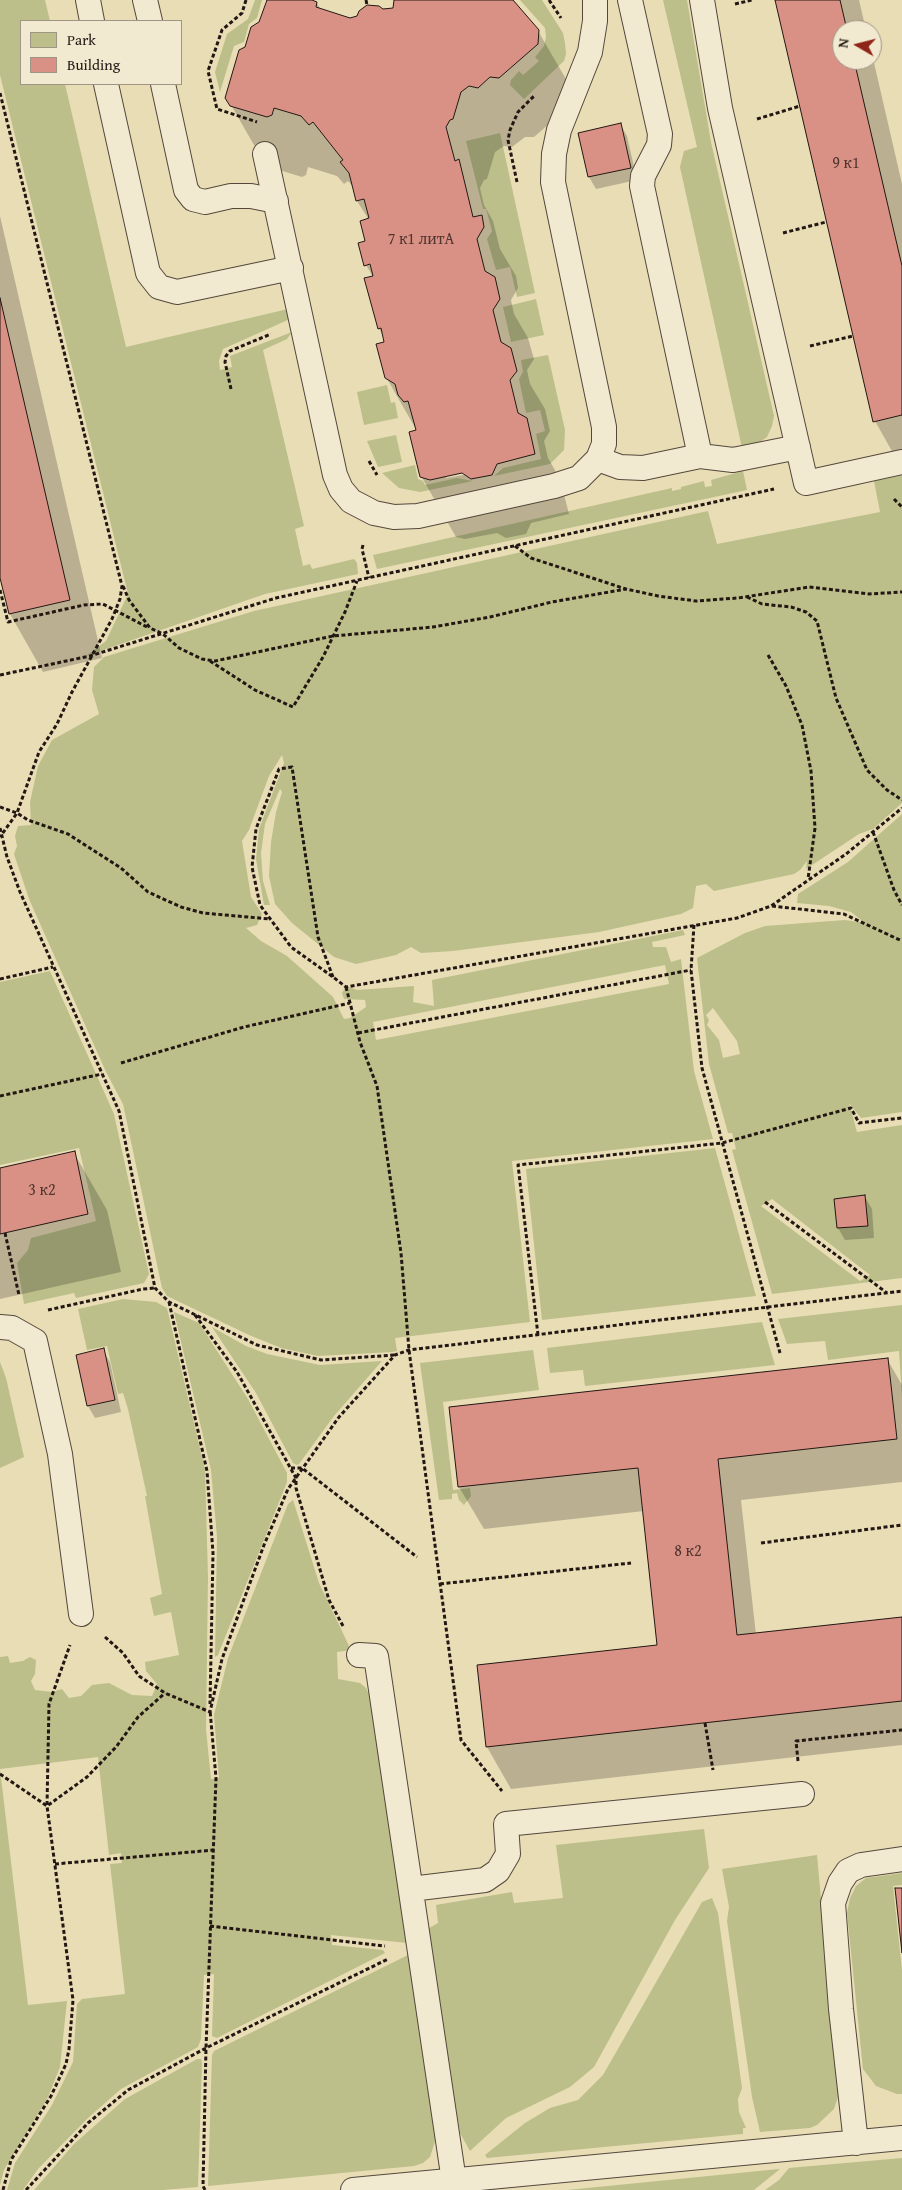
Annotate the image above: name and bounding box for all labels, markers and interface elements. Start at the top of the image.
legend [20,20,182,85]
north arrow [832,20,882,70]
text: Park [67,29,96,50]
text: N [833,37,854,49]
text: Building [67,54,120,75]
house number: 9 к1 [832,154,860,174]
house number: 7 к1 литА [388,230,454,250]
house number: 3 к2 [28,1181,56,1201]
house number: 8 к2 [674,1542,702,1562]

